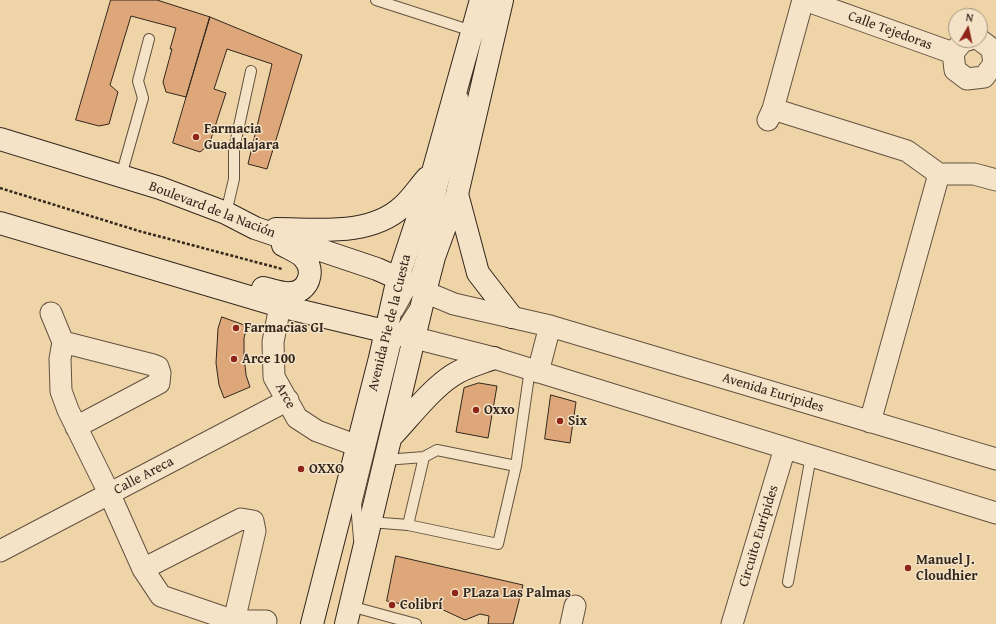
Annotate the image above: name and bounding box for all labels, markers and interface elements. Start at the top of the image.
street label: Calle Tejedoras [846,8,934,54]
north arrow [948,8,988,48]
text: N [965,9,975,26]
place label: Farmacia Guadalajara [204,121,279,154]
marker: Farmacia Guadalajara [191,132,201,142]
street label: Boulevard de la Nación [146,178,278,242]
street label: Avenida Pie de la Cuesta [365,253,415,393]
place label: Farmacias GI [244,320,324,336]
marker: Farmacias GI [231,323,241,333]
place label: Arce 100 [242,351,295,367]
marker: Arce 100 [229,354,239,364]
street label: Avenida Euripides [720,370,826,416]
street label: Arce [271,380,299,412]
place label: Oxxo [484,402,515,418]
marker: Oxxo [471,405,481,415]
place label: Six [568,413,587,429]
marker: Six [555,416,565,426]
street label: Calle Areca [111,453,177,499]
place label: OXXO [309,461,344,477]
marker: OXXO [296,464,306,474]
street label: Circuito Eurípides [736,483,782,589]
place label: Manuel J. Cloudhier [916,552,978,584]
marker: Manuel J. Cloudhier [903,563,913,573]
place label: PLaza Las Palmas [463,585,571,601]
marker: PLaza Las Palmas [450,588,460,598]
place label: Colibrí [400,597,442,613]
marker: Colibrí [387,600,397,610]

